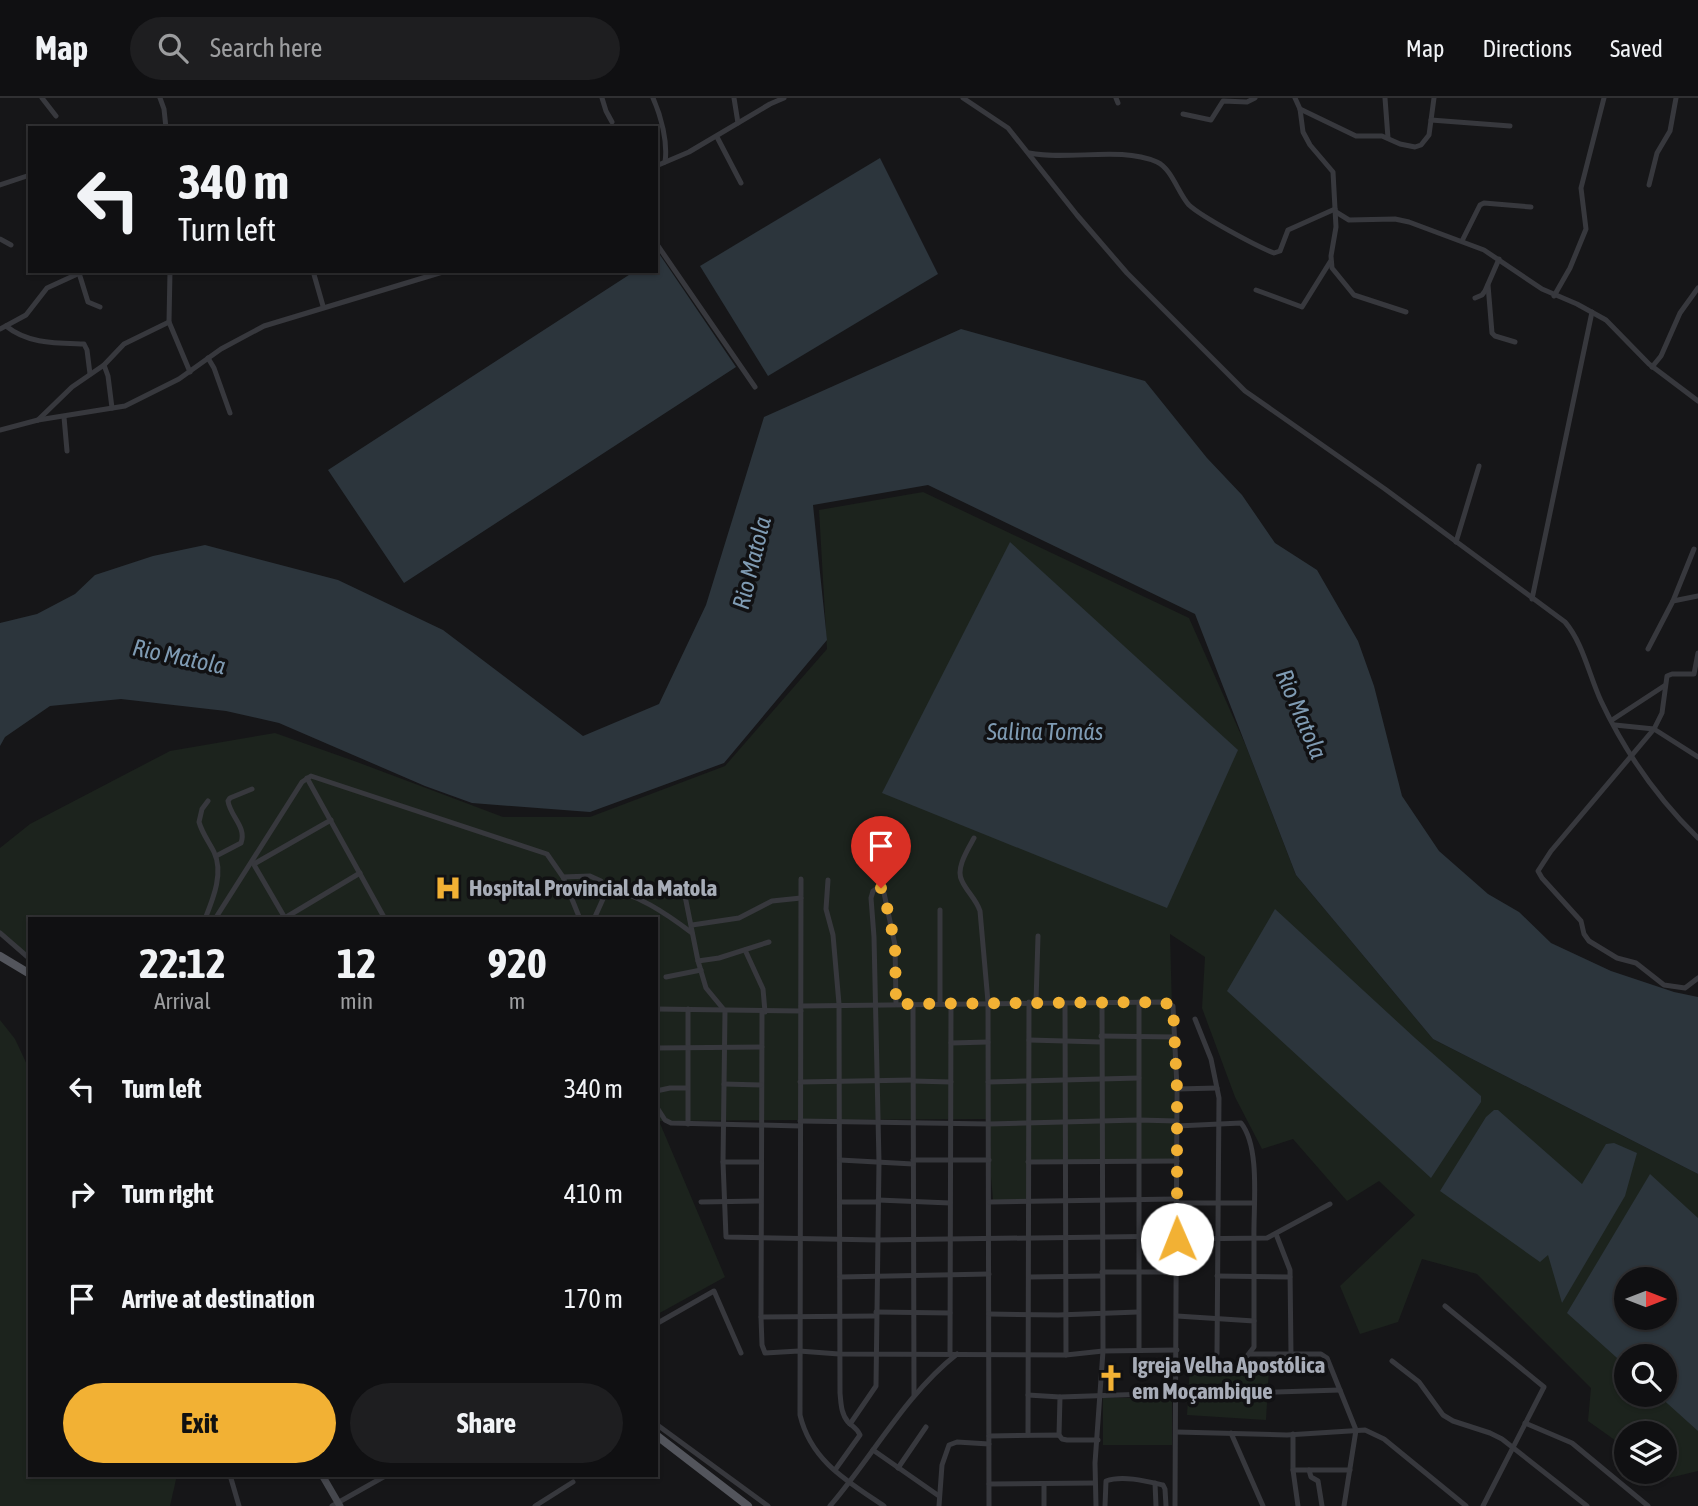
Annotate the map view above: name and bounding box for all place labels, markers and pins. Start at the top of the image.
pin [851,816,911,888]
hospital icon: Hospital Provincial da Matola [433,873,463,903]
place label: Hospital Provincial da Matola [469,875,717,901]
place label: Igreja Velha Apostólica em Moçambique [1132,1352,1325,1404]
church icon: Igreja Velha Apostólica em Moçambique [1096,1363,1126,1393]

